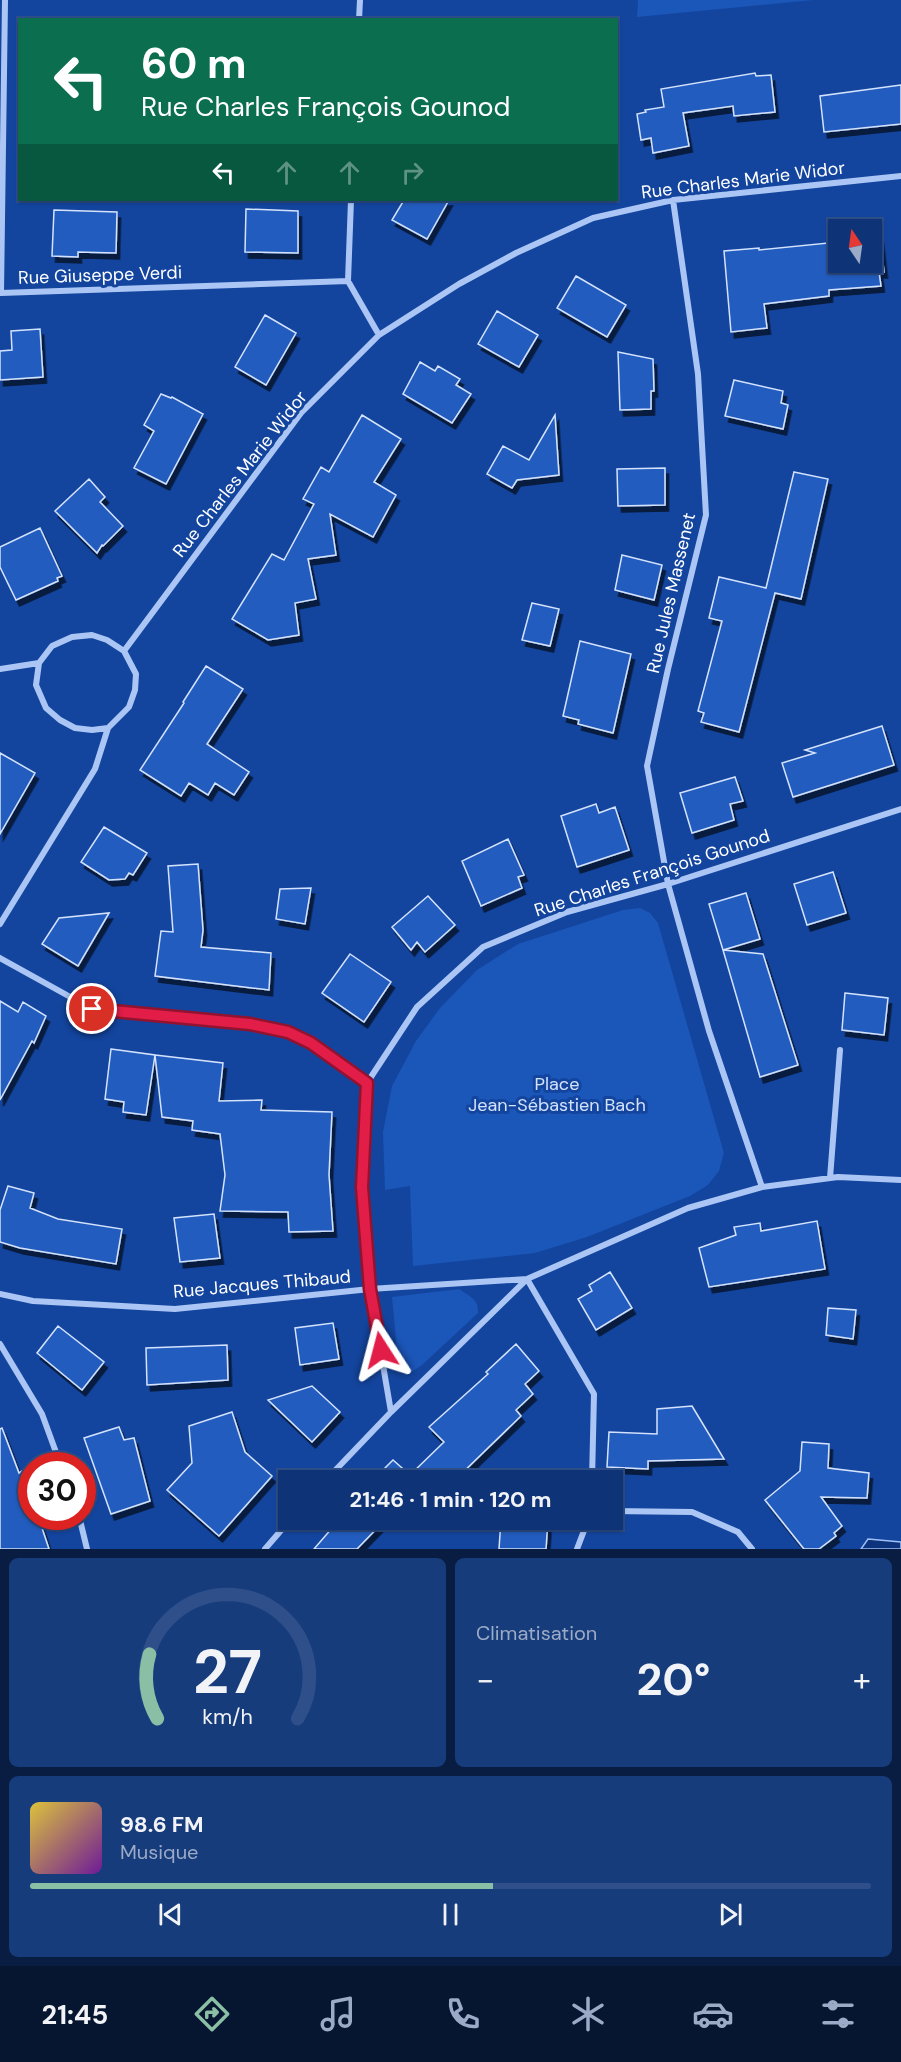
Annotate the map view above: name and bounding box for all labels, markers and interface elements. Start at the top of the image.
text: 60 m [141,36,247,91]
icon: left [42,42,120,120]
text: Rue Charles François Gounod [141,89,510,124]
icon: left [207,156,240,189]
icon: ahead [270,156,303,189]
icon: ahead [333,156,366,189]
icon: right [396,156,429,189]
street label: Rue Charles Marie Widor [640,156,847,204]
north arrow [828,219,882,273]
map controls [828,219,882,273]
street label: Rue Giuseppe Verdi [18,260,182,290]
street label: Rue Charles Marie Widor [167,386,313,562]
street label: Rue Jules Massenet [641,510,701,676]
street label: Rue Charles François Gounod [531,824,773,922]
pin [66,983,117,1034]
icon: arrive [75,992,108,1025]
park label: Place Jean-Sébastien Bach [468,1072,646,1117]
street label: Rue Jacques Thibaud [172,1264,352,1304]
position arrow [349,1318,413,1382]
speed limit sign: 30 [18,1452,96,1530]
text: 21:46 · 1 min · 120 m [350,1485,551,1514]
text: Climatisation [476,1620,597,1646]
text: 27 [193,1631,262,1712]
text: 20° [637,1650,710,1709]
text: − [476,1658,494,1701]
text: + [853,1658,871,1701]
text: km/h [202,1704,253,1732]
text: 98.6 FM [120,1810,203,1839]
text: Musique [120,1839,198,1865]
icon: previous [154,1898,187,1931]
icon: pause [434,1898,467,1931]
icon: next [714,1898,747,1931]
icon: directions [191,1993,233,2035]
icon: music [317,1993,359,2035]
icon: phone [442,1993,484,2035]
icon: climate [567,1993,609,2035]
icon: car [692,1993,734,2035]
icon: filters [817,1993,859,2035]
text: 21:45 [42,1997,108,2032]

